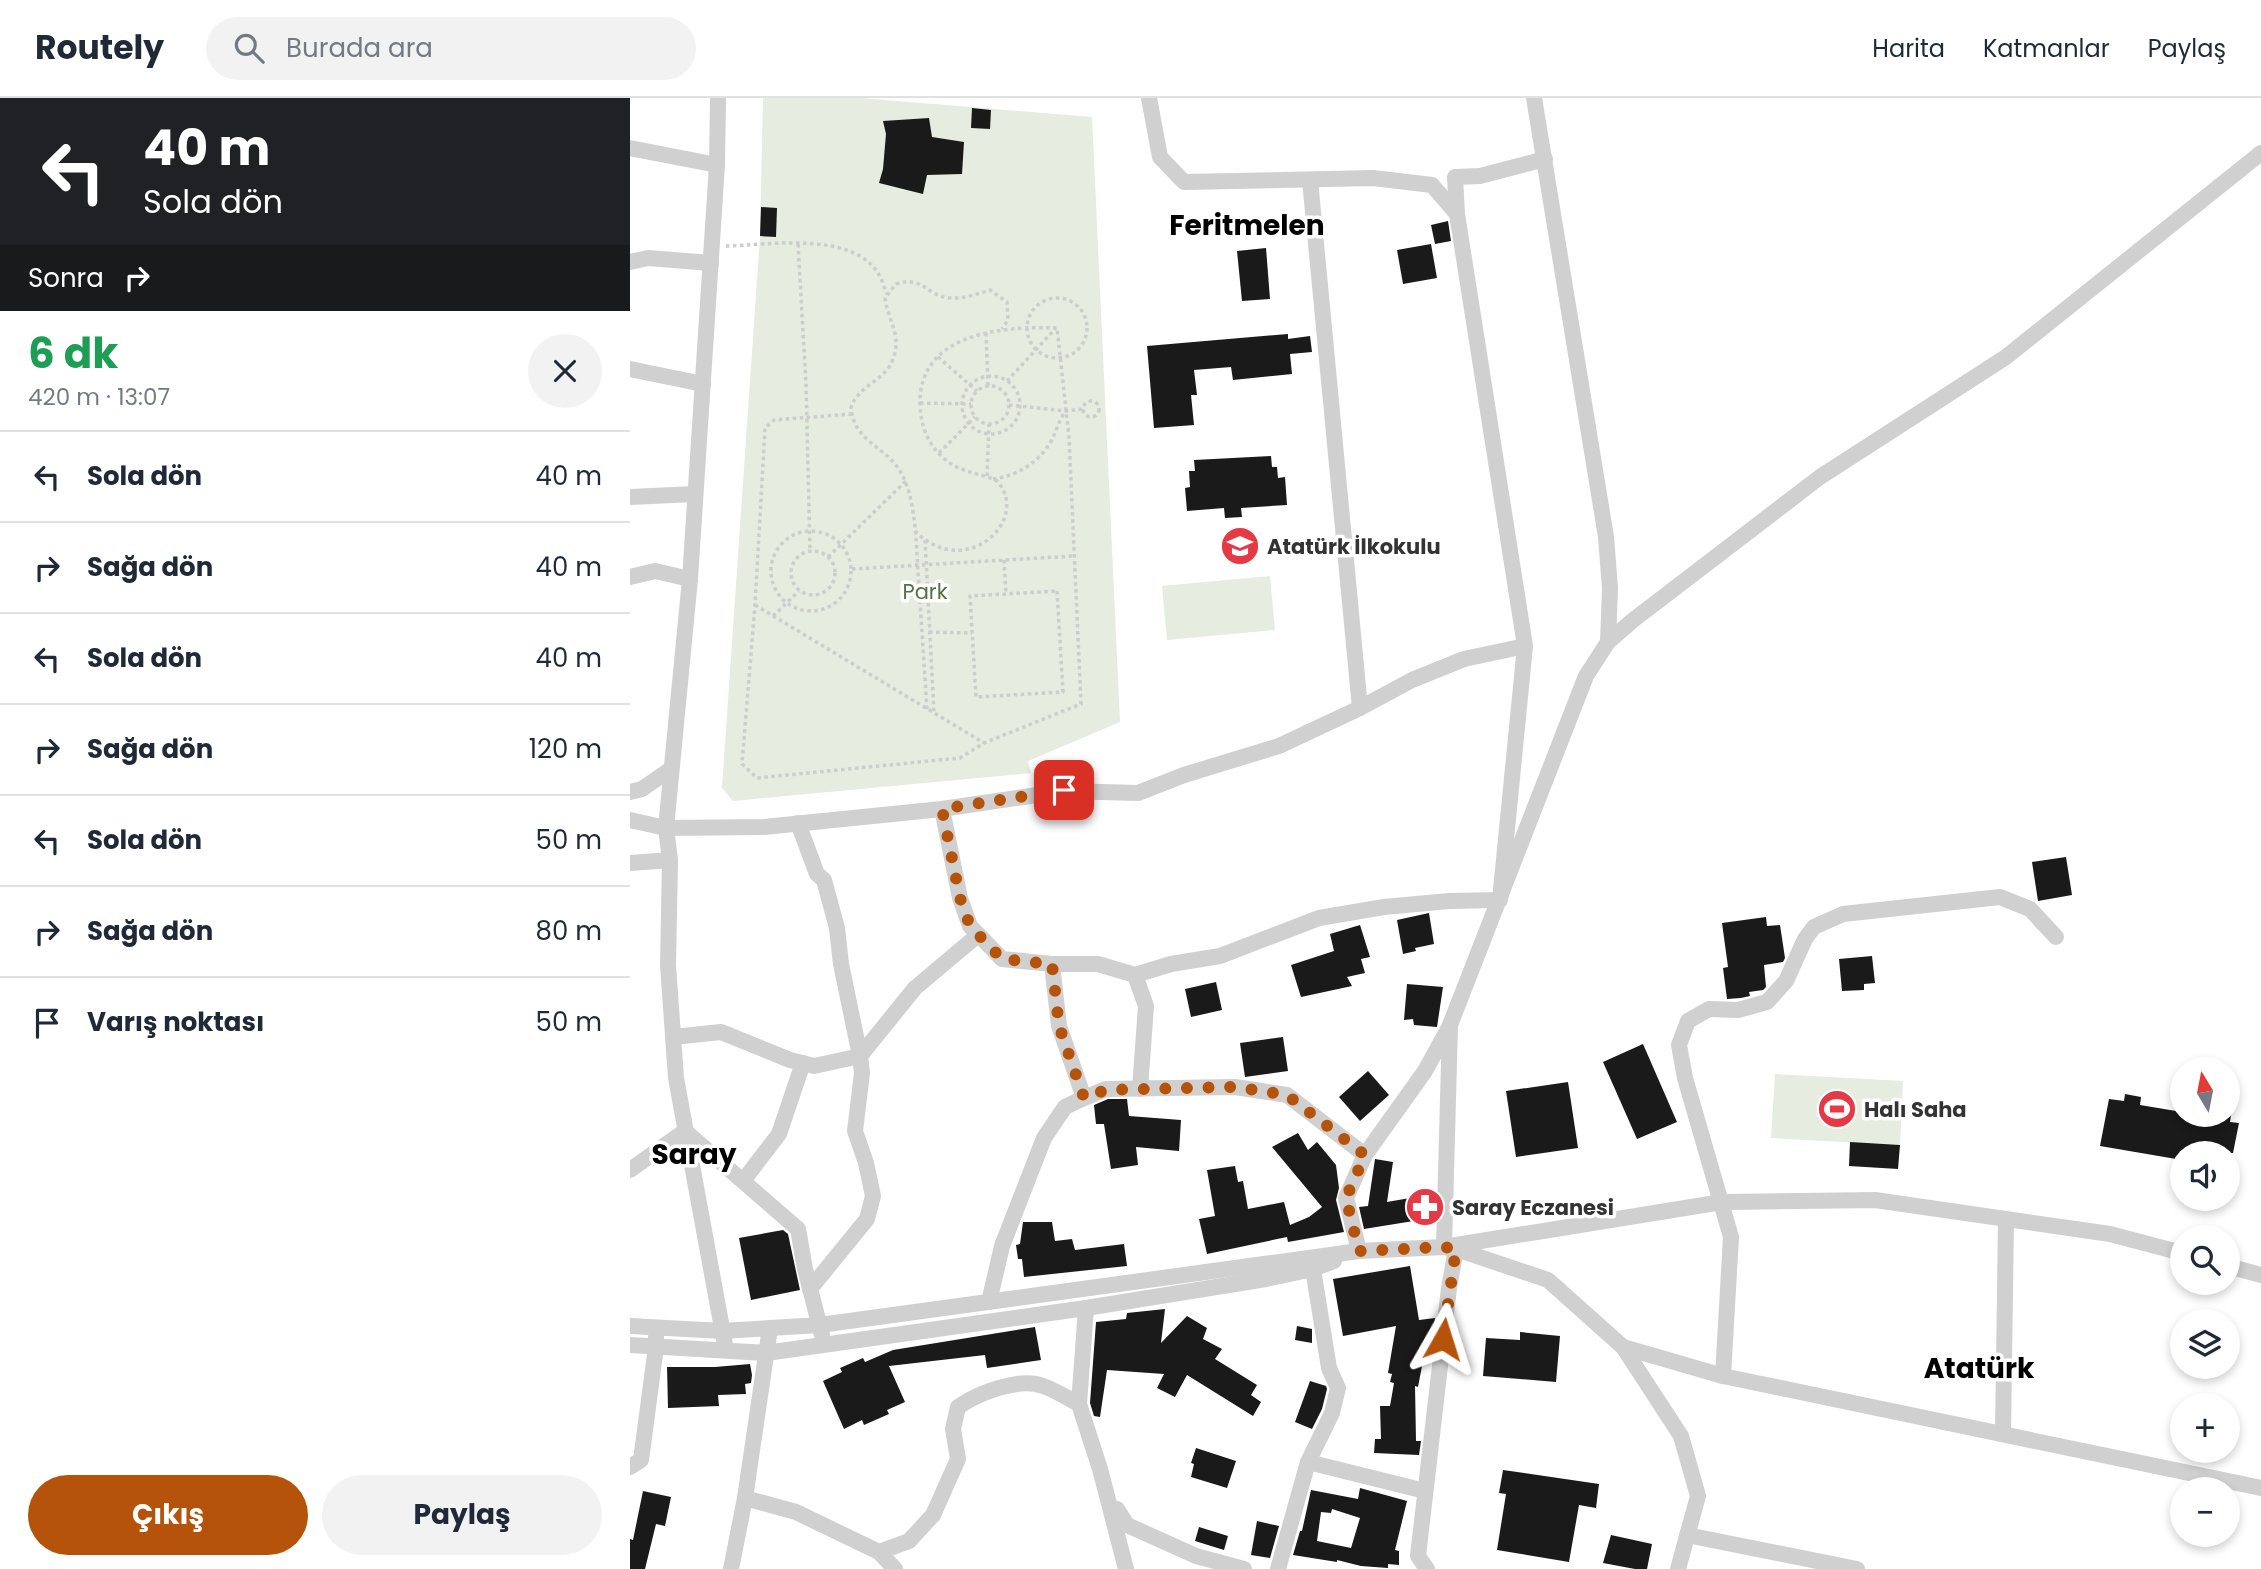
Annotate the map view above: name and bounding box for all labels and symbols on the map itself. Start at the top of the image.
district label: Feritmelen [1169,206,1325,245]
school or university icon: Atatürk İlkokulu [1219,525,1261,567]
place label: Atatürk İlkokulu [1267,532,1441,561]
park label: Park [902,577,948,606]
pin [1034,760,1094,820]
north arrow [2170,1057,2240,1127]
sports icon: Halı Saha [1816,1088,1858,1130]
place label: Halı Saha [1864,1095,1967,1124]
district label: Saray [652,1135,737,1174]
pharmacy icon: Saray Eczanesi [1404,1186,1446,1228]
place label: Saray Eczanesi [1452,1193,1614,1222]
position arrow [1406,1302,1480,1376]
district label: Atatürk [1924,1349,2035,1388]

